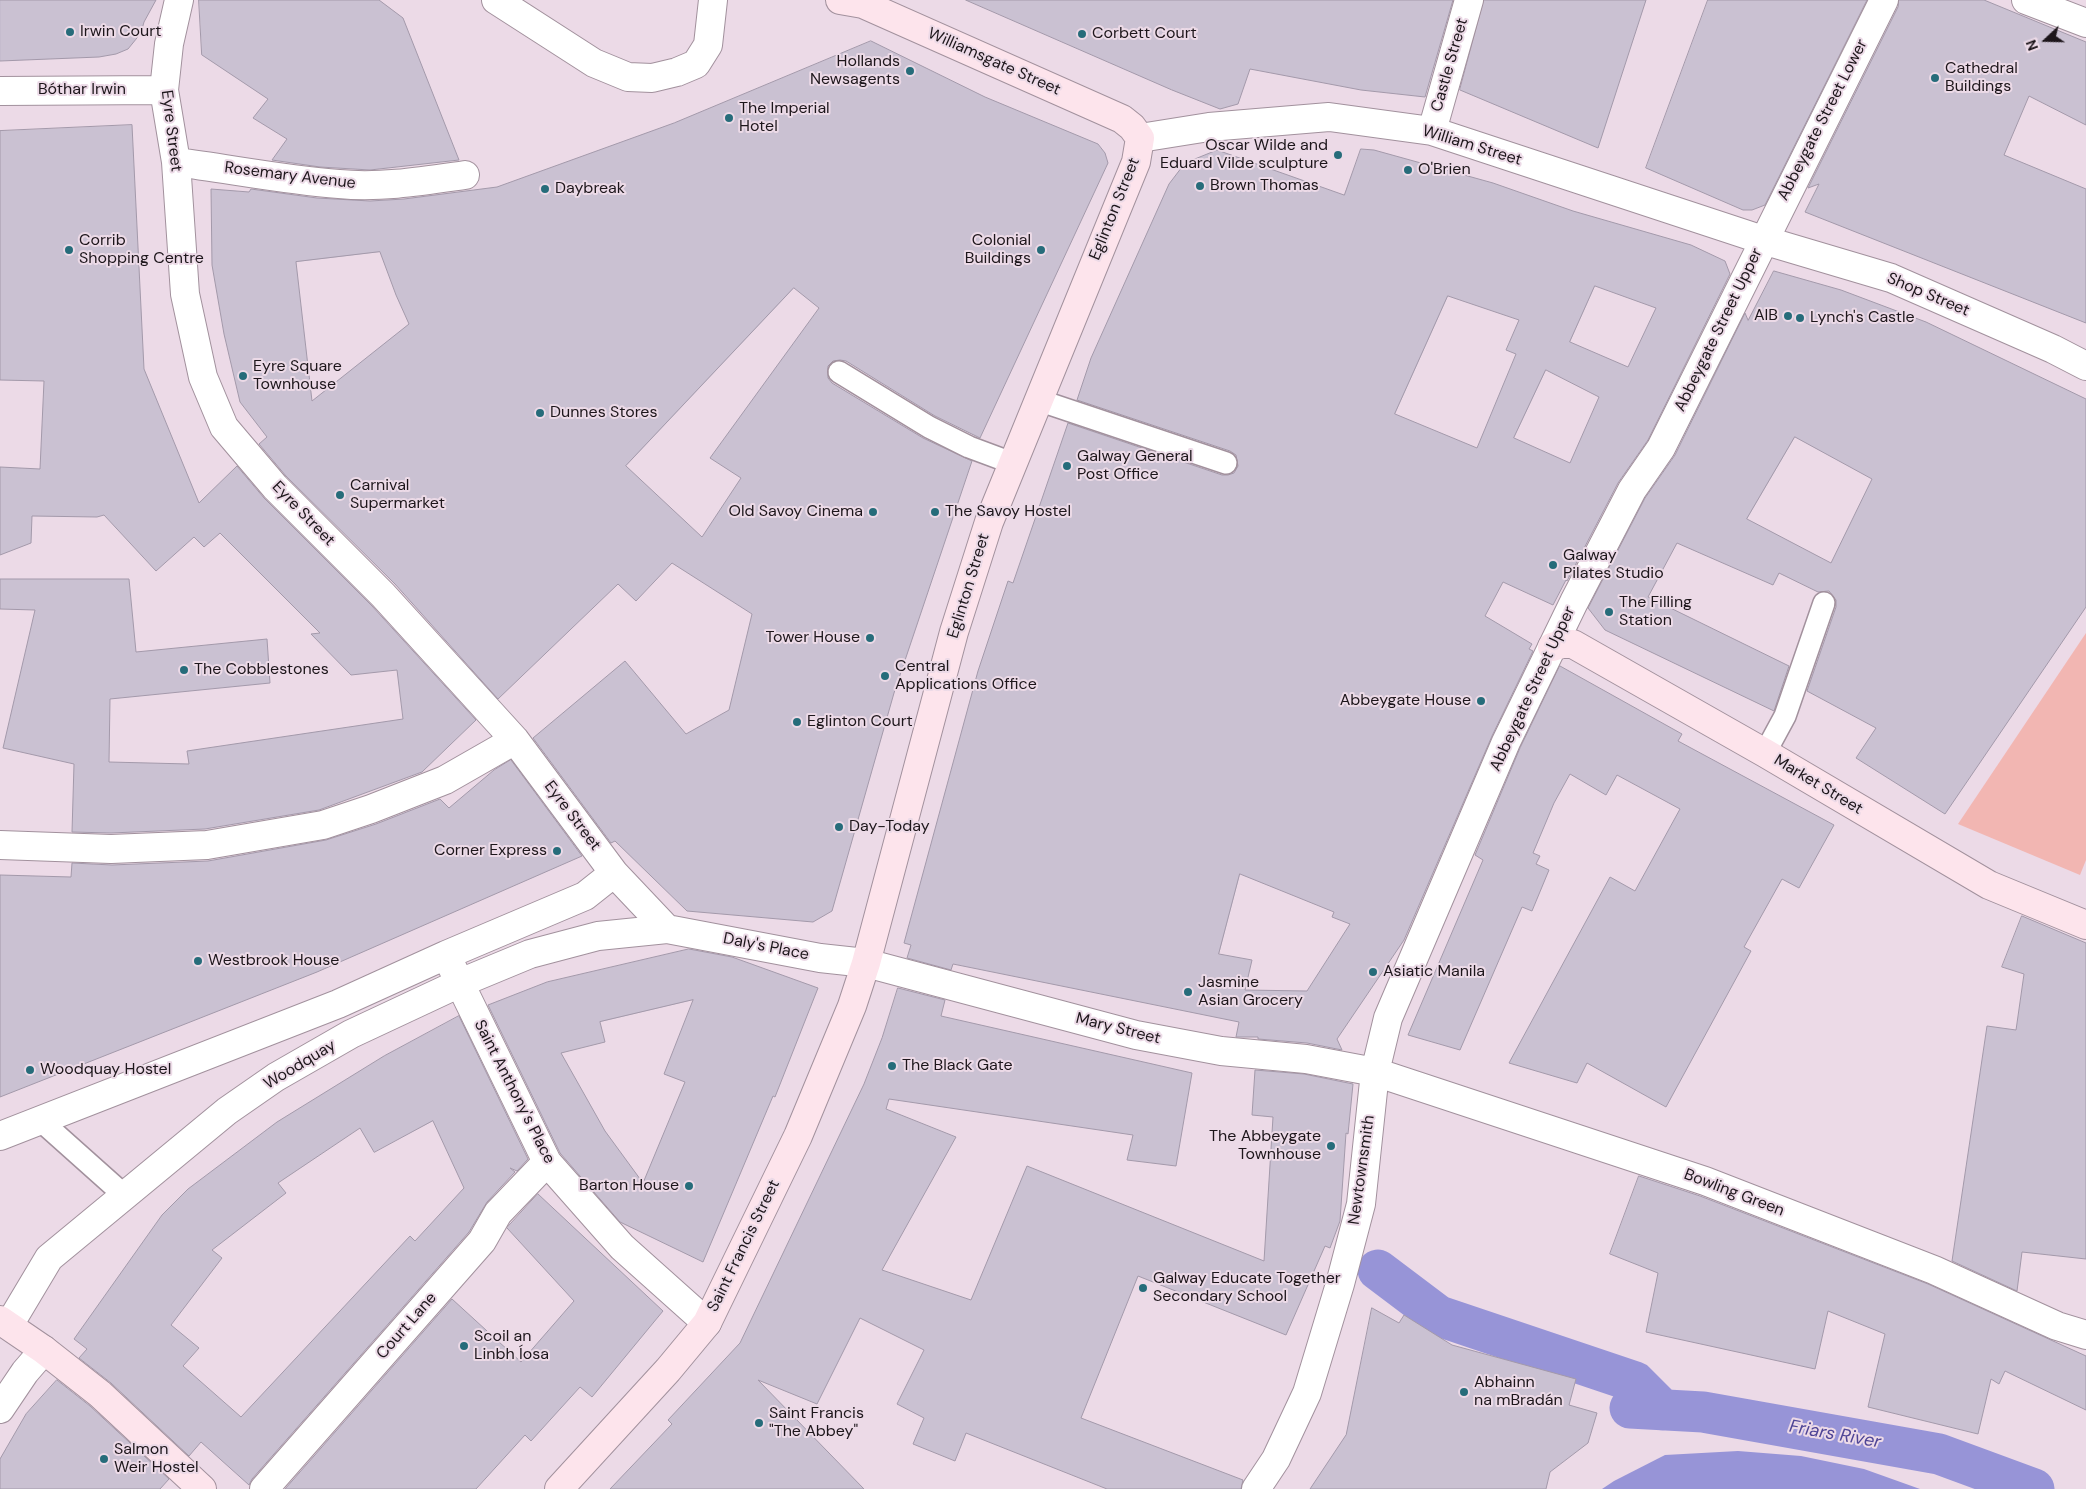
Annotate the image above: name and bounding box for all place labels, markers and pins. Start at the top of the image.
place label: Irwin Court [80,22,161,42]
place label: Corbett Court [1092,24,1197,44]
marker: Irwin Court [64,26,76,38]
marker: Corbett Court [1076,28,1088,40]
place label: Hollands Newsagents [810,52,900,90]
place label: Cathedral Buildings [1945,59,2018,97]
marker: Hollands Newsagents [904,65,916,77]
marker: Cathedral Buildings [1929,72,1941,84]
place label: The Imperial Hotel [739,99,830,137]
marker: The Imperial Hotel [723,112,735,124]
place label: Oscar Wilde and Eduard Vilde sculpture [1160,136,1328,174]
marker: Oscar Wilde and Eduard Vilde sculpture [1332,149,1344,161]
place label: O'Brien [1418,160,1471,180]
marker: O'Brien [1402,164,1414,176]
place label: Brown Thomas [1210,176,1319,196]
place label: Daybreak [555,179,625,199]
marker: Brown Thomas [1194,180,1206,192]
marker: Daybreak [539,183,551,195]
place label: Corrib Shopping Centre [79,231,204,269]
place label: Colonial Buildings [965,231,1031,269]
marker: Corrib Shopping Centre [63,244,75,256]
marker: Colonial Buildings [1035,244,1047,256]
place label: AIB [1754,306,1778,326]
place label: Lynch's Castle [1810,308,1915,328]
marker: AIB [1782,310,1794,322]
marker: Lynch's Castle [1794,312,1806,324]
place label: Eyre Square Townhouse [253,357,342,395]
marker: Eyre Square Townhouse [237,370,249,382]
place label: Dunnes Stores [550,403,657,423]
marker: Dunnes Stores [534,407,546,419]
place label: Galway General Post Office [1077,447,1193,485]
marker: Galway General Post Office [1061,460,1073,472]
place label: Carnival Supermarket [350,476,445,514]
marker: Carnival Supermarket [334,489,346,501]
place label: Old Savoy Cinema [729,502,863,522]
place label: The Savoy Hostel [945,502,1071,522]
marker: Old Savoy Cinema [867,506,879,518]
marker: The Savoy Hostel [929,506,941,518]
place label: Galway Pilates Studio [1563,546,1664,584]
marker: Galway Pilates Studio [1547,559,1559,571]
place label: The Filling Station [1619,593,1692,631]
marker: The Filling Station [1603,606,1615,618]
place label: Tower House [765,628,860,648]
marker: Tower House [864,632,876,644]
place label: Central Applications Office [895,657,1037,695]
place label: The Cobblestones [194,660,329,680]
marker: The Cobblestones [178,664,190,676]
marker: Central Applications Office [879,670,891,682]
place label: Abbeygate House [1340,691,1471,711]
marker: Abbeygate House [1475,695,1487,707]
place label: Eglinton Court [807,712,913,732]
marker: Eglinton Court [791,716,803,728]
place label: Day-Today [849,817,930,837]
marker: Day-Today [833,821,845,833]
place label: Corner Express [434,841,547,861]
marker: Corner Express [551,845,563,857]
place label: Westbrook House [208,951,339,971]
marker: Westbrook House [192,955,204,967]
place label: Asiatic Manila [1383,962,1485,982]
marker: Asiatic Manila [1367,966,1379,978]
place label: Jasmine Asian Grocery [1198,973,1303,1011]
marker: Jasmine Asian Grocery [1182,986,1194,998]
place label: The Black Gate [902,1056,1013,1076]
place label: Woodquay Hostel [40,1060,171,1080]
marker: The Black Gate [886,1060,898,1072]
marker: Woodquay Hostel [24,1064,36,1076]
place label: The Abbeygate Townhouse [1209,1127,1321,1165]
marker: The Abbeygate Townhouse [1325,1140,1337,1152]
place label: Barton House [579,1176,679,1196]
marker: Barton House [683,1180,695,1192]
place label: Galway Educate Together Secondary School [1153,1269,1341,1307]
marker: Galway Educate Together Secondary School [1137,1282,1149,1294]
place label: Scoil an Linbh Íosa [474,1327,549,1365]
marker: Scoil an Linbh Íosa [458,1340,470,1352]
place label: Abhainn na mBradán [1474,1373,1563,1411]
marker: Abhainn na mBradán [1458,1386,1470,1398]
place label: Saint Francis "The Abbey" [769,1404,864,1442]
marker: Saint Francis "The Abbey" [753,1417,765,1429]
place label: Salmon Weir Hostel [114,1440,199,1478]
marker: Salmon Weir Hostel [98,1453,110,1465]

